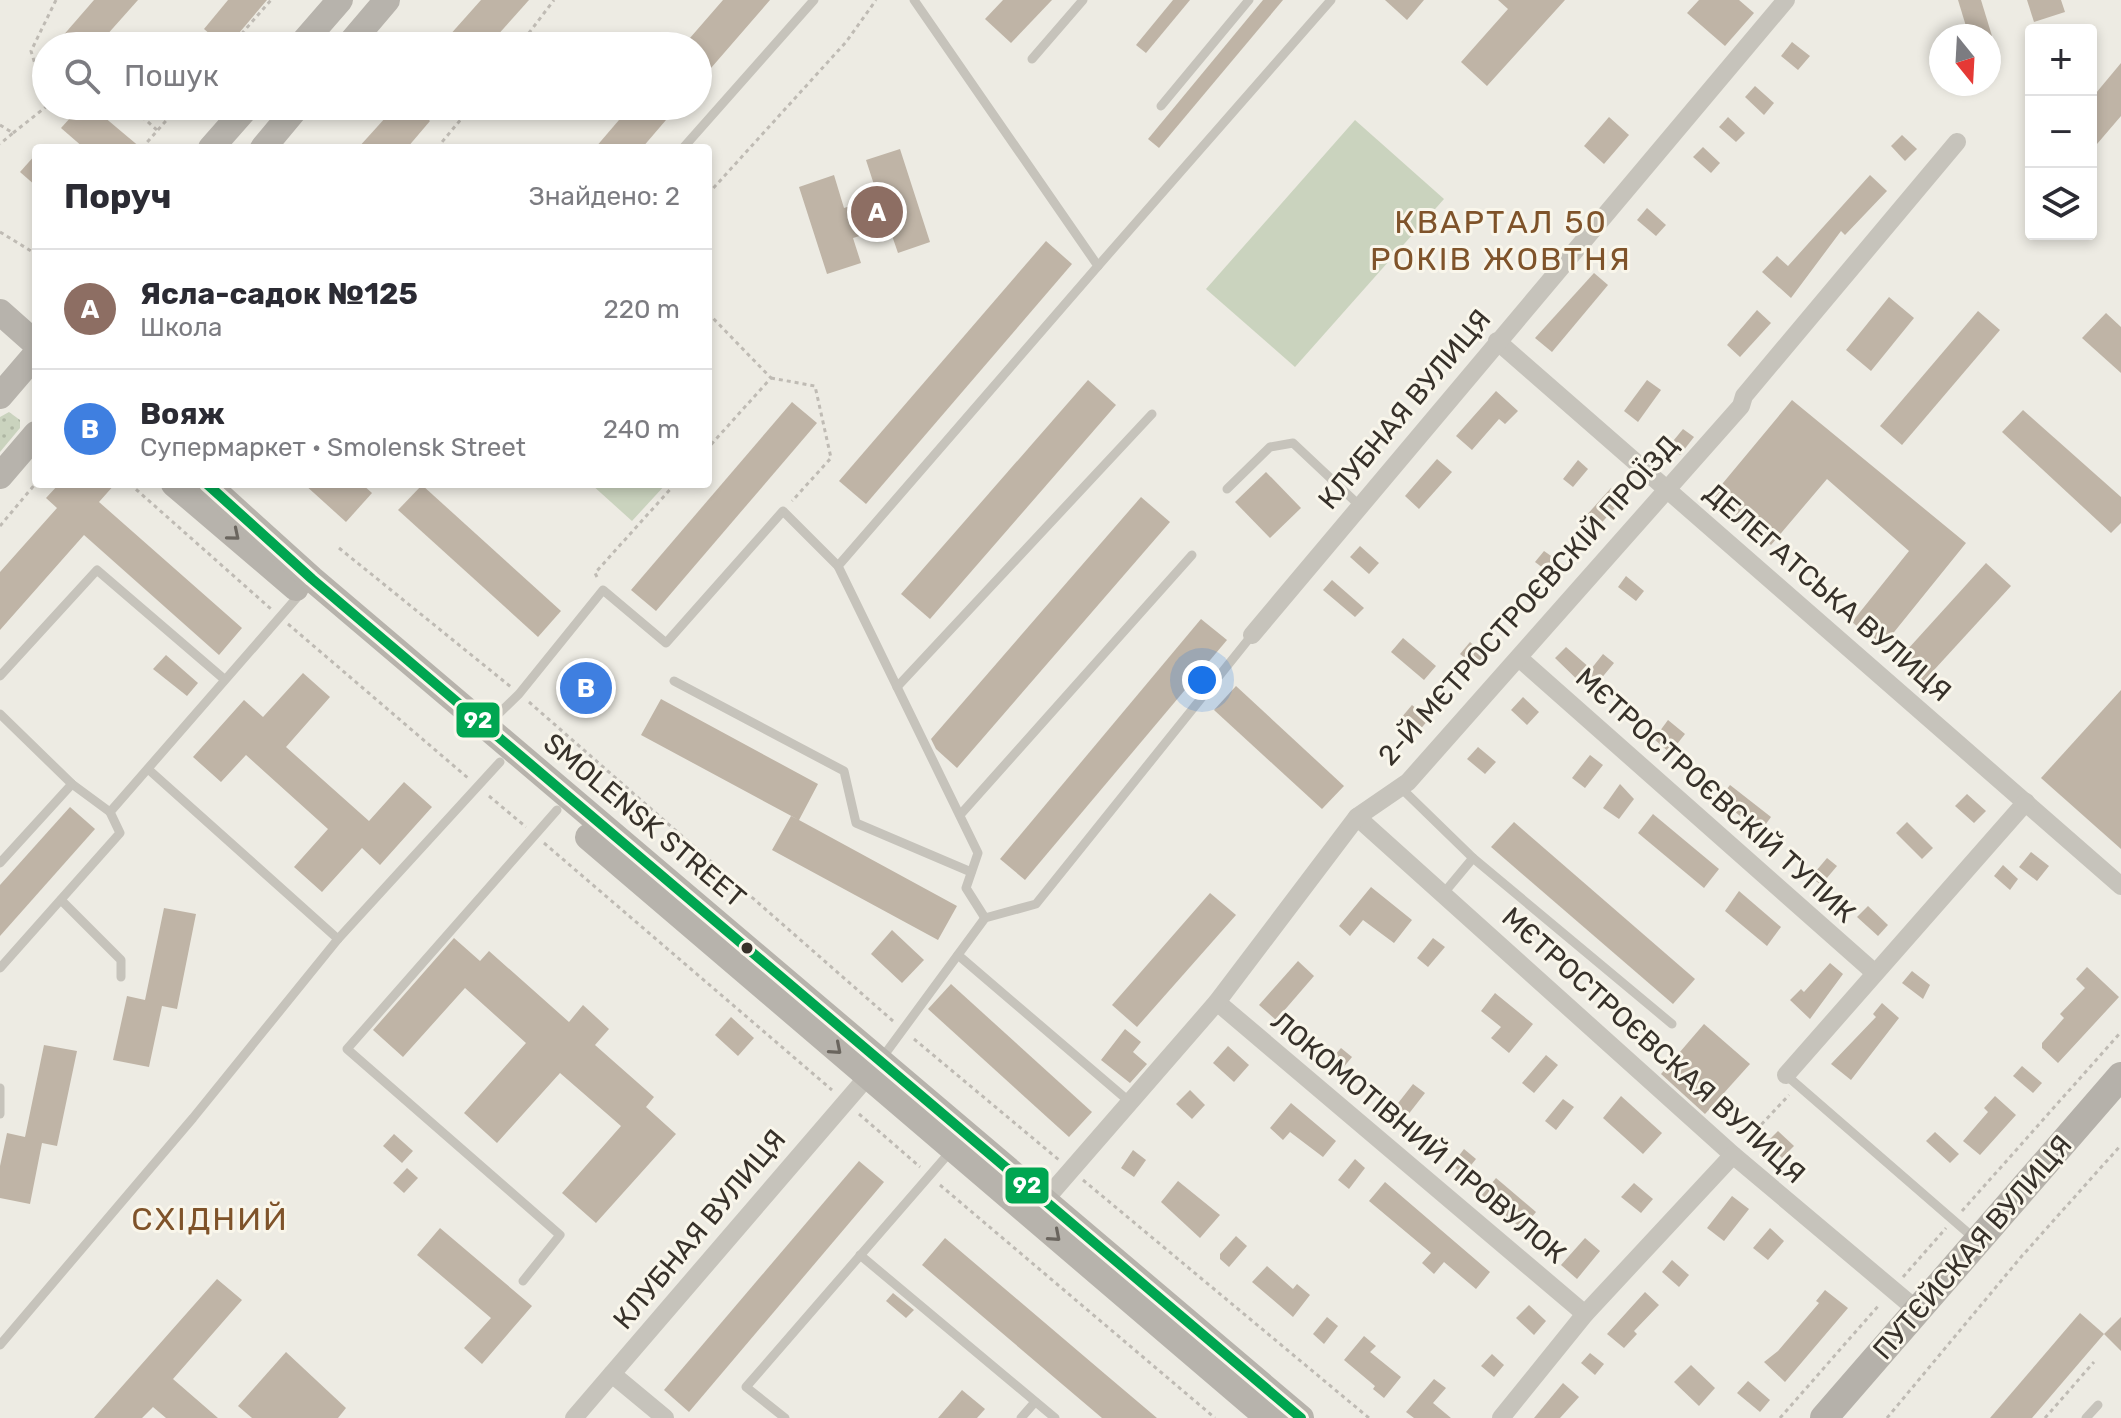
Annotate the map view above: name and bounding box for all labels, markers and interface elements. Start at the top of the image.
north arrow [1929,24,2001,96]
map controls [2025,24,2097,240]
button: + [2025,24,2097,96]
search box [32,32,712,120]
icon: search [60,54,104,98]
text: Пошук [124,58,219,94]
button: − [2025,96,2097,168]
button: layers [2025,168,2097,240]
text: Поруч [64,176,172,217]
text: Знайдено: 2 [529,181,680,212]
pin: A [851,182,903,242]
district label: КВАРТАЛ 50 РОКІВ ЖОВТНЯ [1370,203,1632,278]
text: Ясла-садок №125 [140,276,418,312]
text: A [81,294,99,325]
text: 220 m [603,294,680,325]
street label: КЛУБНАЯ ВУЛИЦЯ [1311,303,1497,516]
text: Школа [140,312,222,343]
text: Вояж [140,396,225,432]
text: B [81,414,99,445]
text: 240 m [603,414,680,445]
street label: 2-Й МЄТРОСТРОЄВСКІЙ ПРОЇЗД [1372,429,1685,772]
text: Супермаркет · Smolensk Street [140,432,526,463]
street label: ДЕЛЕГАТСЬКА ВУЛИЦЯ [1698,476,1958,709]
one-way arrow [224,525,239,539]
pin: B [560,658,612,718]
your location [1182,660,1222,700]
street label: МЄТРОСТРОЄВСКІЙ ТУПИК [1569,661,1862,930]
line badge: 92 [455,701,501,739]
text: 92 [464,707,492,734]
street label: SMOLENSK STREET [537,726,752,915]
street label: МЄТРОСТРОЄВСКАЯ ВУЛИЦЯ [1495,901,1812,1190]
unlabelled marker [739,940,755,956]
street label: ЛОКОМОТІВНИЙ ПРОВУЛОК [1265,1004,1573,1270]
one-way arrow [826,1039,841,1054]
street label: КЛУБНАЯ ВУЛИЦЯ [606,1123,792,1336]
street label: ПУТЄЙСКАЯ ВУЛИЦЯ [1866,1129,2079,1366]
line badge: 92 [1004,1166,1050,1205]
text: 92 [1013,1172,1041,1199]
district label: СХІДНИЙ [131,1200,289,1238]
one-way arrow [1046,1226,1061,1241]

